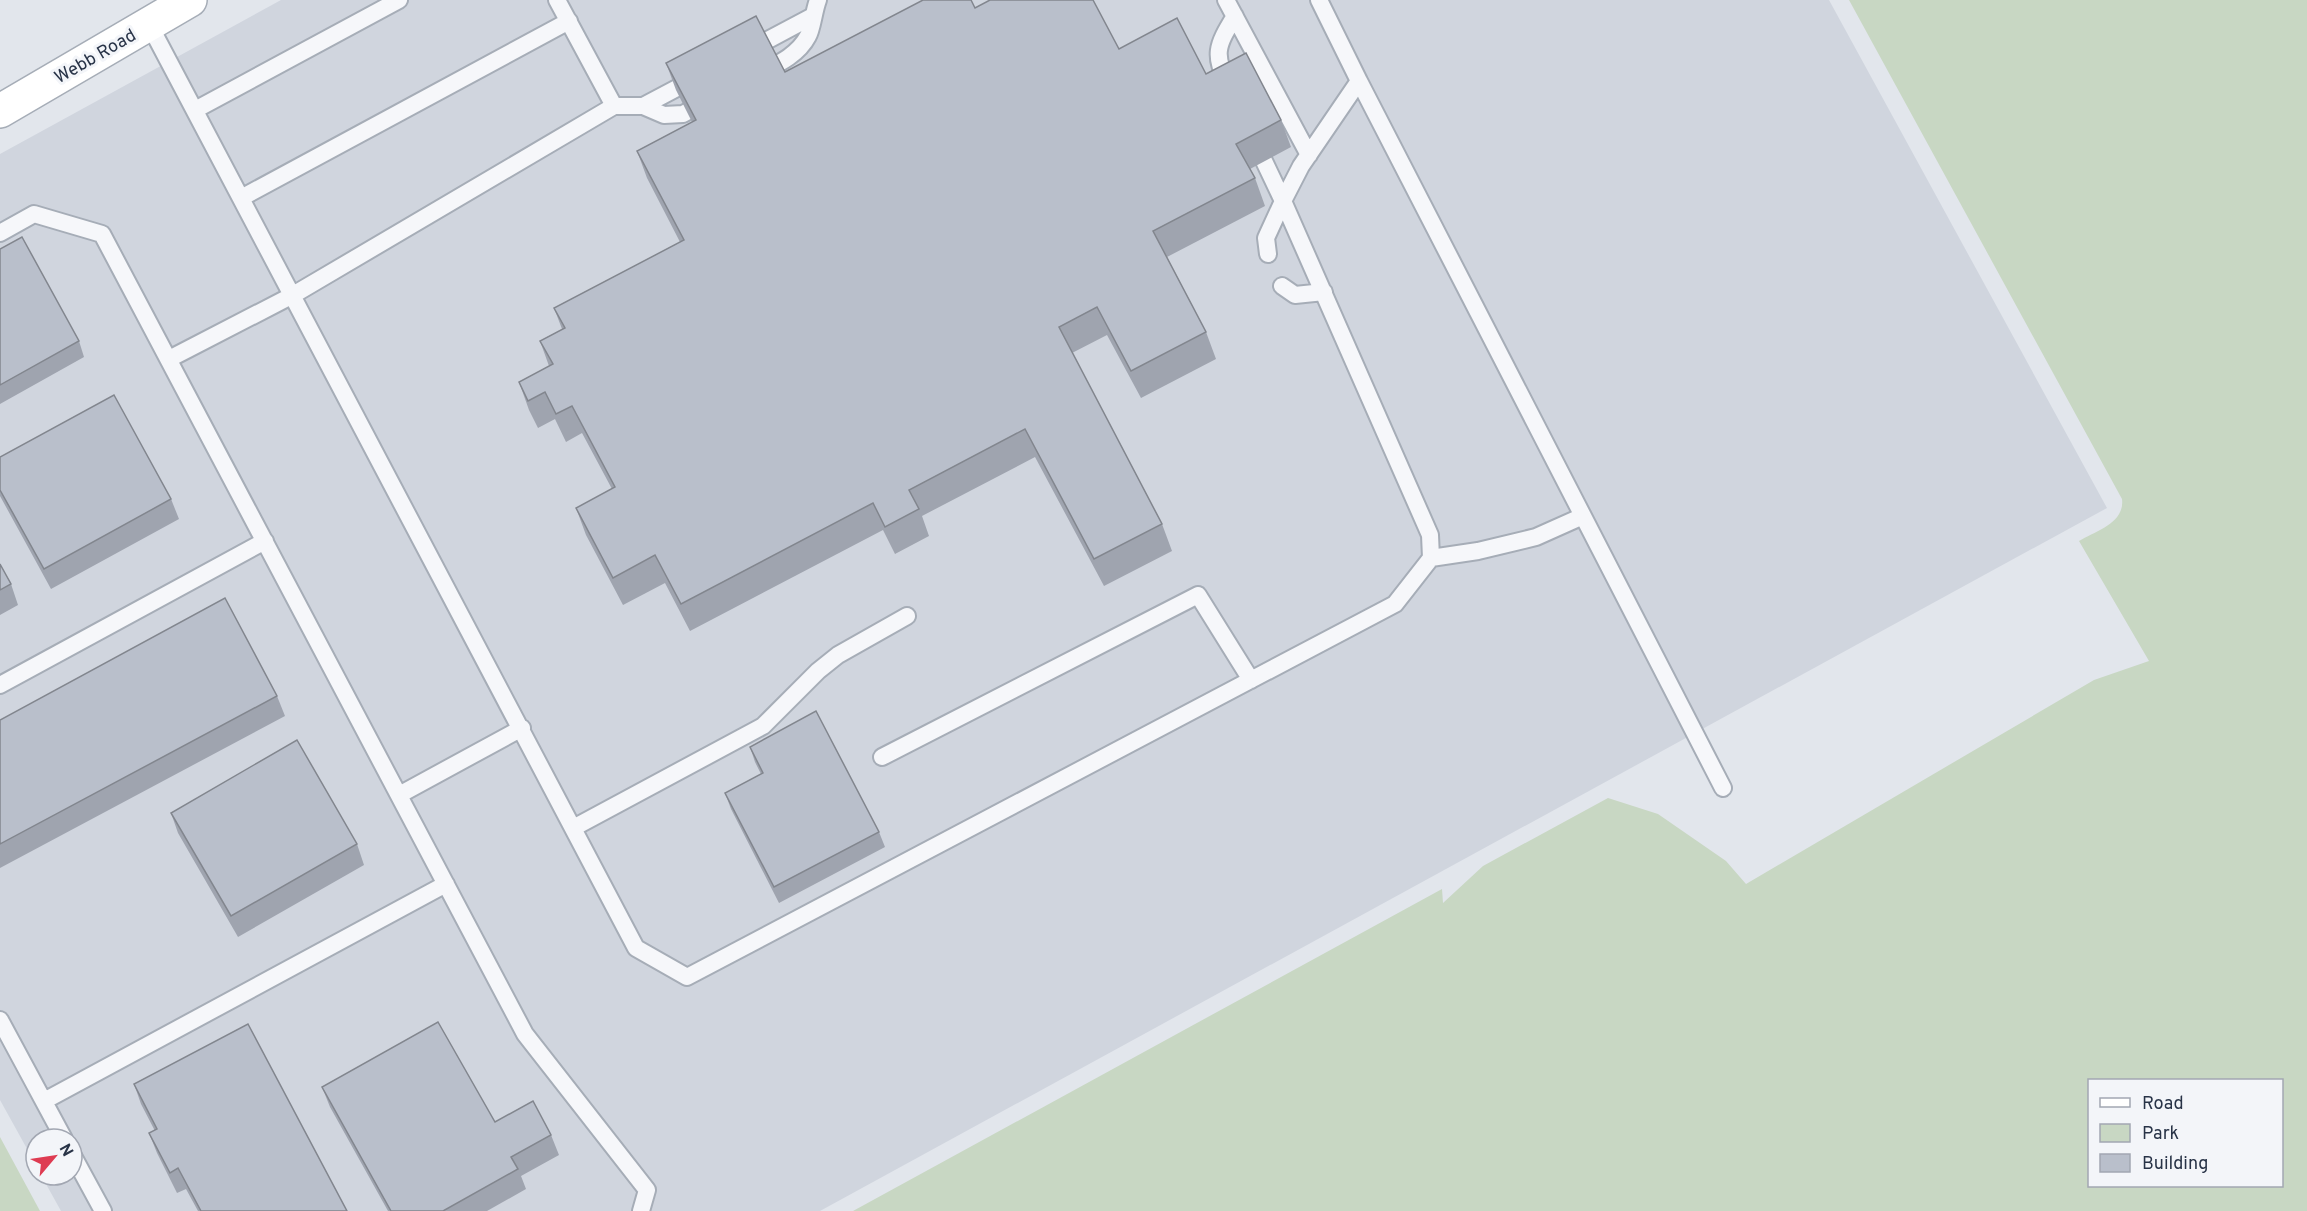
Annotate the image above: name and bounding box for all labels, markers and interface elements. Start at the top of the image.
street label: Webb Road [51,25,141,90]
legend [2088,1079,2283,1187]
text: Road [2142,1093,2184,1116]
text: Park [2142,1123,2179,1146]
north arrow [24,1127,84,1187]
text: N [54,1141,77,1161]
text: Building [2142,1153,2208,1176]

